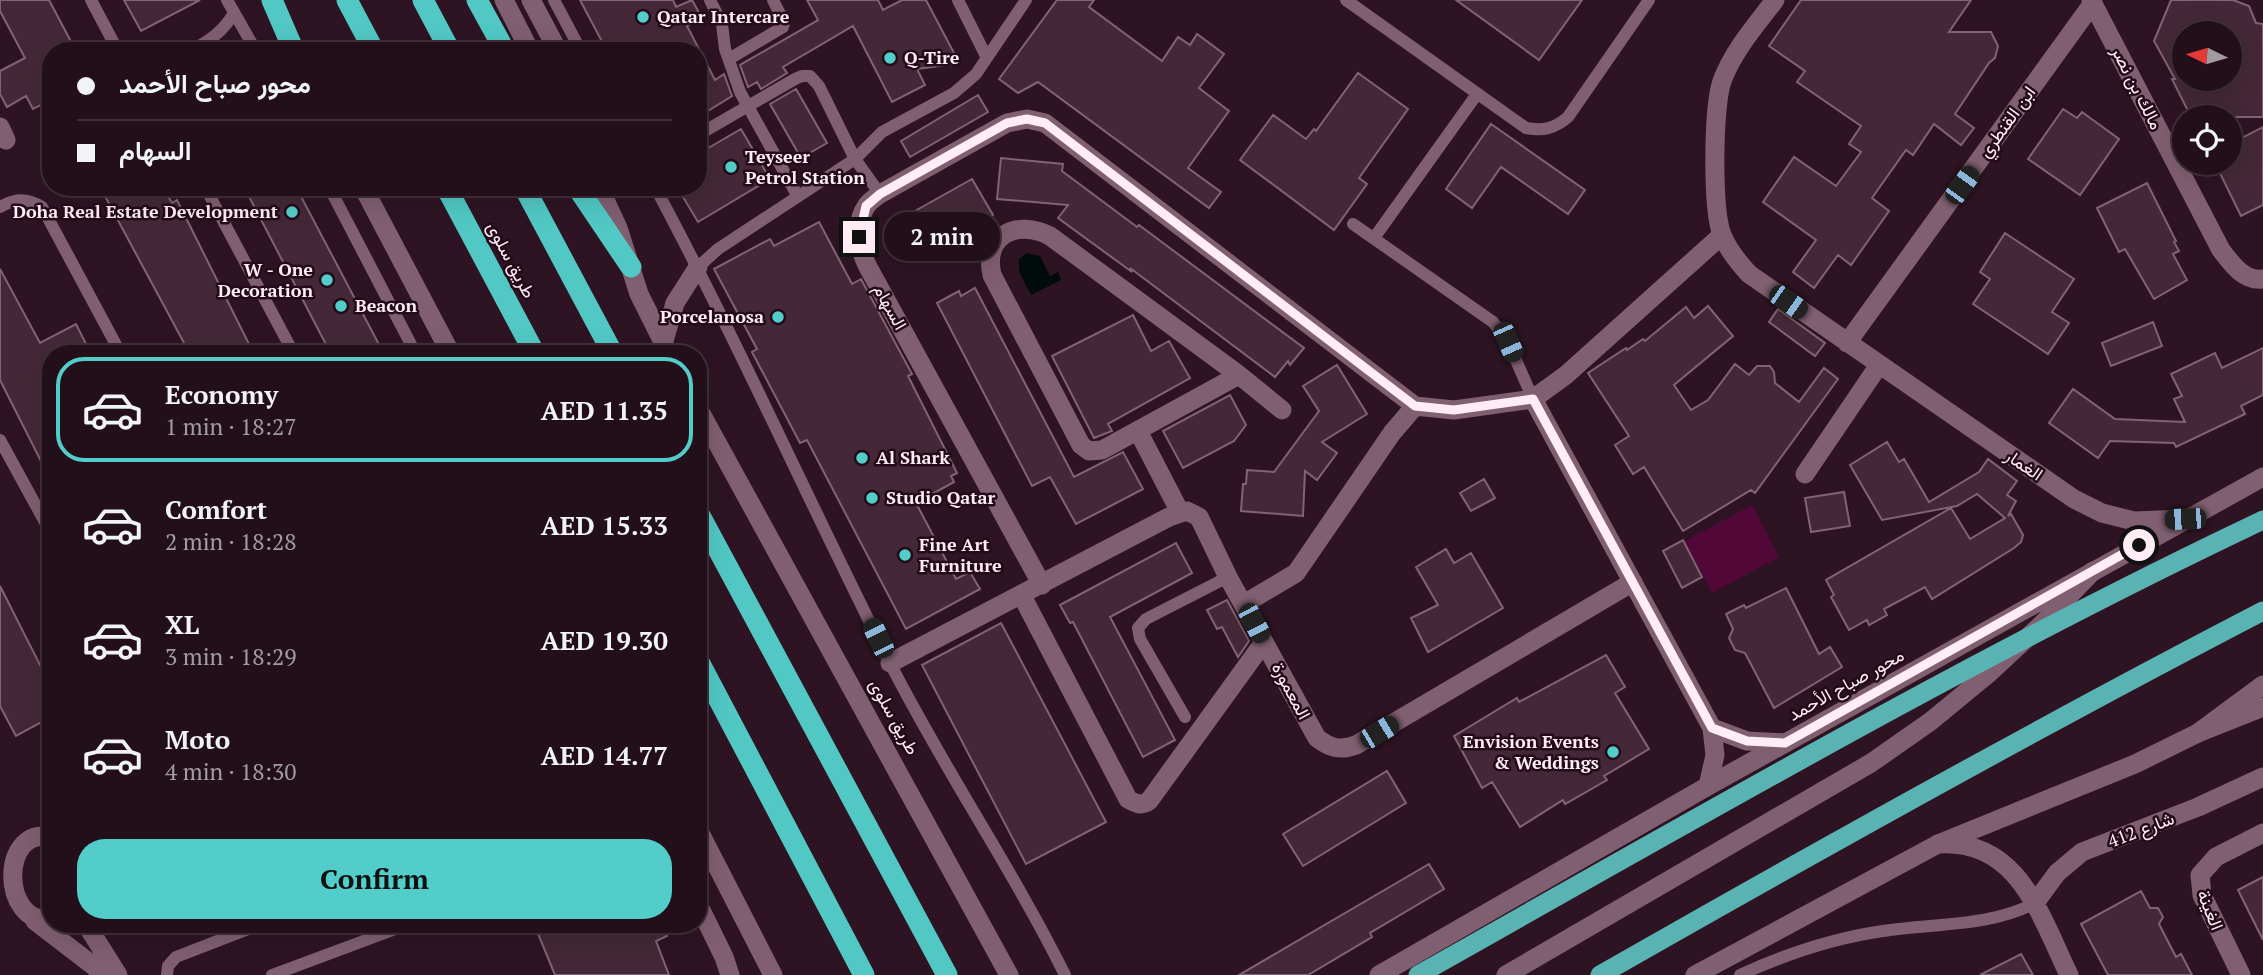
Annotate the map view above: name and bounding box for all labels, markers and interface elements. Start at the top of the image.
place label: Qatar Intercare [657,4,790,28]
marker: Qatar Intercare [635,9,651,25]
north arrow [2172,21,2242,91]
map controls [2172,21,2242,175]
street label: مالك بن نصر [2106,41,2169,133]
place label: Q-Tire [904,45,960,69]
marker: Q-Tire [882,50,898,66]
text: محور صباح الأحمد [119,66,311,100]
street label: ابن القنطري [1972,81,2044,164]
button: locate [2172,105,2242,175]
text: السهام [119,133,192,167]
place label: Teyseer Petrol Station [745,144,865,189]
marker: Teyseer Petrol Station [723,159,739,175]
car [1942,162,1983,208]
place label: Doha Real Estate Development [13,199,278,223]
marker: Doha Real Estate Development [284,204,300,220]
callout: 2 min [884,212,999,262]
street label: طريق سلوى [482,217,542,302]
route end [843,221,875,253]
text: 2 min [911,221,973,252]
place label: W - One Decoration [218,257,313,302]
marker: W - One Decoration [319,272,335,288]
street label: السهام [868,279,913,334]
car [1765,281,1812,323]
place label: Beacon [355,293,418,317]
marker: Beacon [333,298,349,314]
place label: Porcelanosa [660,304,764,328]
marker: Porcelanosa [770,309,786,325]
car [1490,319,1527,365]
text: Economy [165,377,278,411]
icon: car [81,378,144,441]
text: AED 11.35 [541,393,668,427]
text: 1 min · 18:27 [165,411,297,442]
street label: الغمار [2000,442,2048,486]
place label: Al Shark [876,445,950,469]
marker: Al Shark [854,450,870,466]
place label: Studio Qatar [886,485,996,509]
marker: Studio Qatar [864,490,880,506]
text: Comfort [165,492,267,526]
icon: car [81,493,144,556]
text: AED 15.33 [541,508,668,542]
car [2164,508,2207,530]
text: 2 min · 18:28 [165,526,297,557]
route start [2123,529,2155,561]
place label: Fine Art Furniture [919,532,1002,577]
marker: Fine Art Furniture [897,547,913,563]
car [1235,600,1274,646]
text: XL [165,607,199,641]
icon: car [81,608,144,671]
car [860,615,897,661]
text: AED 19.30 [541,623,668,657]
text: 3 min · 18:29 [165,641,297,672]
street label: محور صباح الأحمد [1783,642,1908,727]
street label: المعمورة [1267,658,1317,723]
street label: طريق سلوى [864,674,926,759]
car [1356,712,1403,752]
text: Moto [165,722,230,756]
icon: car [81,723,144,786]
place label: Envision Events & Weddings [1463,729,1599,774]
text: AED 14.77 [541,738,668,772]
marker: Envision Events & Weddings [1605,744,1621,760]
text: 4 min · 18:30 [165,756,297,787]
street label: شارع 412 [2104,805,2178,854]
button: Confirm [77,839,672,919]
street label: الغينة [2192,886,2230,933]

